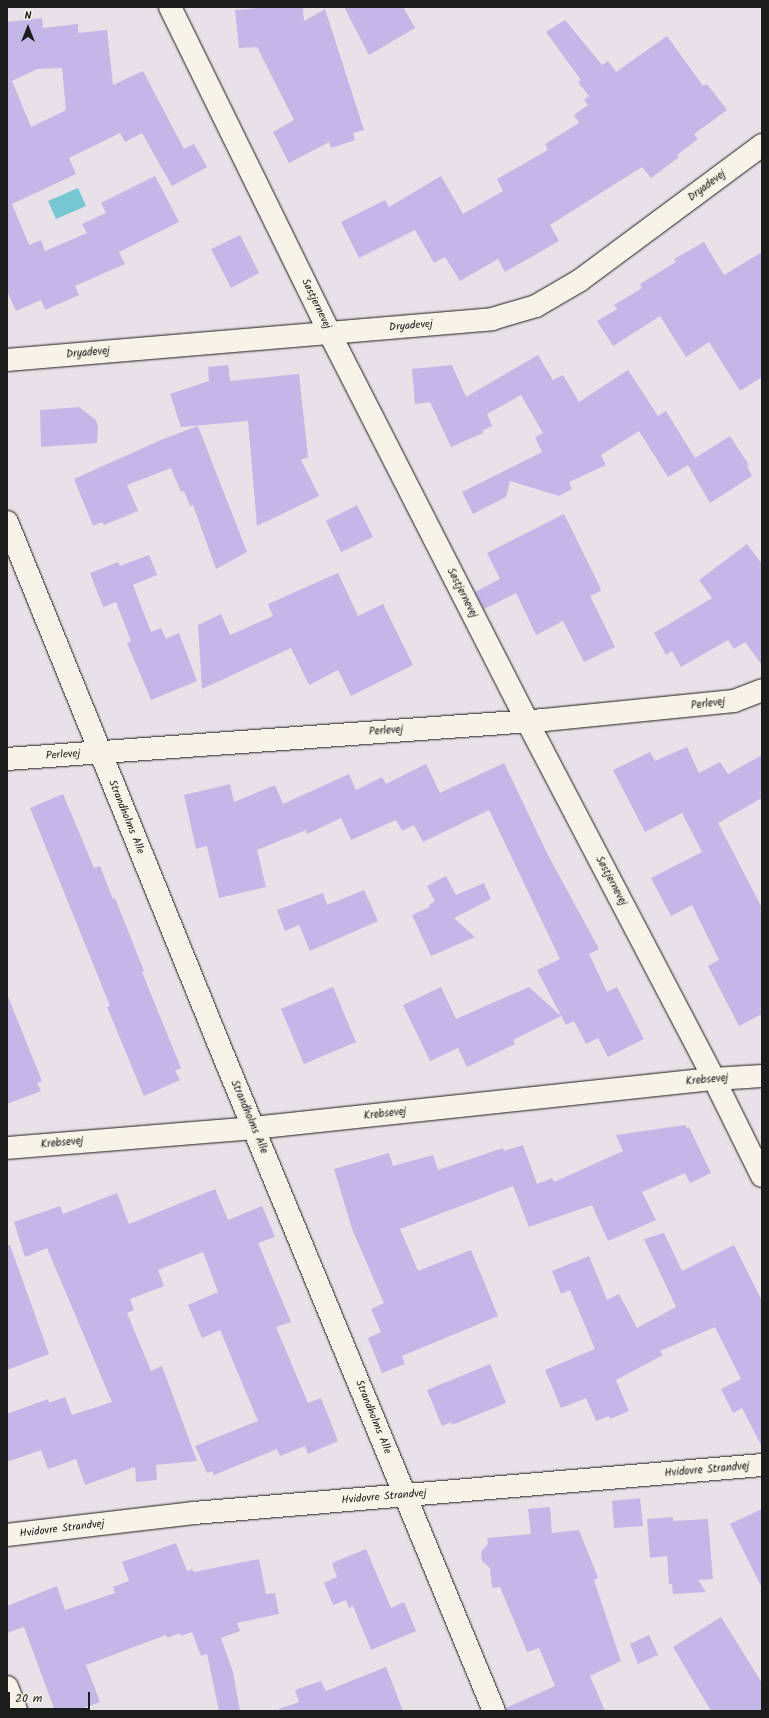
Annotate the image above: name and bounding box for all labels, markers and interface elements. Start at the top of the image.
text: N [25,7,31,25]
north arrow [8,8,48,48]
street label: Dryadevej [686,168,728,204]
street label: Søstjernevej [298,277,334,331]
street label: Dryadevej [389,318,433,334]
street label: Dryadevej [66,345,110,361]
street label: Søstjernevej [444,566,480,620]
street label: Perlevej [690,695,726,713]
street label: Perlevej [368,723,404,739]
street label: Perlevej [45,747,81,763]
street label: Strandholms Alle [105,778,147,856]
street label: Søstjernevej [592,854,630,908]
street label: Krebsevej [685,1072,729,1088]
street label: Strandholms Alle [228,1078,270,1156]
street label: Krebsevej [363,1105,407,1123]
street label: Krebsevej [40,1135,84,1151]
street label: Strandholms Alle [352,1378,394,1456]
street label: Hvidovre Strandvej [664,1460,750,1480]
street label: Hvidovre Strandvej [341,1487,427,1507]
street label: Hvidovre Strandvej [19,1517,105,1541]
scale bar [10,1684,92,1710]
text: 20 m [15,1689,42,1708]

